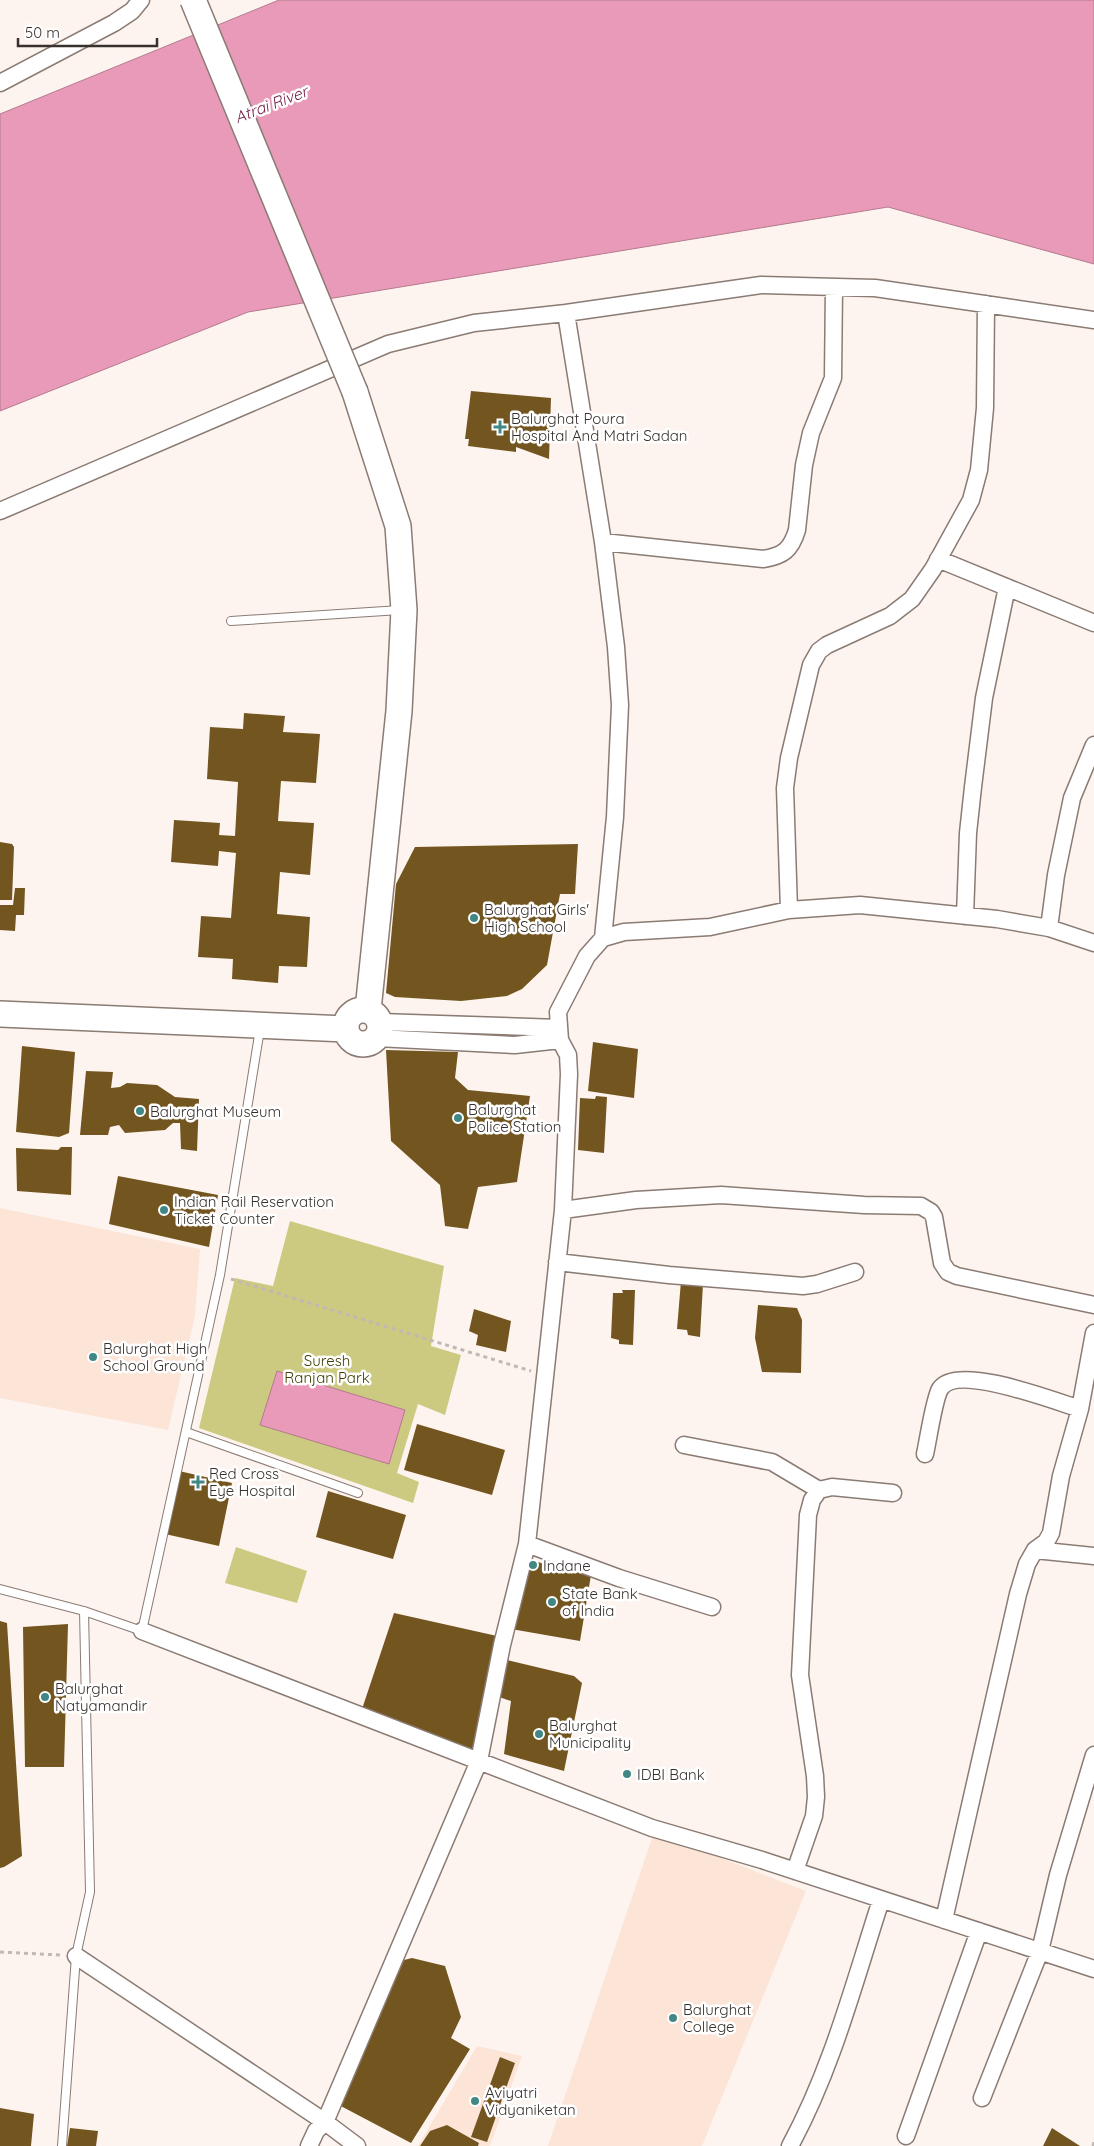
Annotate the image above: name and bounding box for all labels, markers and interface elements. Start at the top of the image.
scale bar [18,15,156,47]
text: 50 m [25,23,60,42]
water label: Atrai River [232,80,312,127]
place label: Balurghat Poura Hospital And Matri Sadan [511,409,688,445]
marker: Balurghat Poura Hospital And Matri Sadan [493,420,507,434]
place label: Balurghat Girls' High School [484,900,589,936]
marker: Balurghat Girls' High School [468,912,480,924]
place label: Balurghat Police Station [468,1100,561,1136]
place label: Balurghat Museum [150,1102,281,1121]
marker: Balurghat Museum [134,1105,146,1117]
marker: Balurghat Police Station [452,1112,464,1124]
place label: Indian Rail Reservation Ticket Counter [174,1192,334,1228]
marker: Indian Rail Reservation Ticket Counter [158,1204,170,1216]
place label: Balurghat High School Ground [103,1339,207,1375]
marker: Balurghat High School Ground [87,1351,99,1363]
park label: Suresh Ranjan Park [284,1351,370,1387]
place label: Red Cross Eye Hospital [209,1464,295,1500]
marker: Red Cross Eye Hospital [191,1475,205,1489]
place label: Indane [543,1556,591,1575]
marker: Indane [527,1559,539,1571]
place label: State Bank of India [562,1584,638,1620]
marker: State Bank of India [546,1596,558,1608]
place label: Balurghat Natyamandir [55,1679,147,1715]
marker: Balurghat Natyamandir [39,1691,51,1703]
place label: Balurghat Municipality [549,1716,631,1752]
marker: Balurghat Municipality [533,1728,545,1740]
place label: IDBI Bank [637,1765,705,1784]
marker: IDBI Bank [621,1768,633,1780]
place label: Balurghat College [683,2000,751,2036]
marker: Balurghat College [667,2012,679,2024]
place label: Aviyatri Vidyaniketan [485,2083,576,2119]
marker: Aviyatri Vidyaniketan [469,2095,481,2107]

